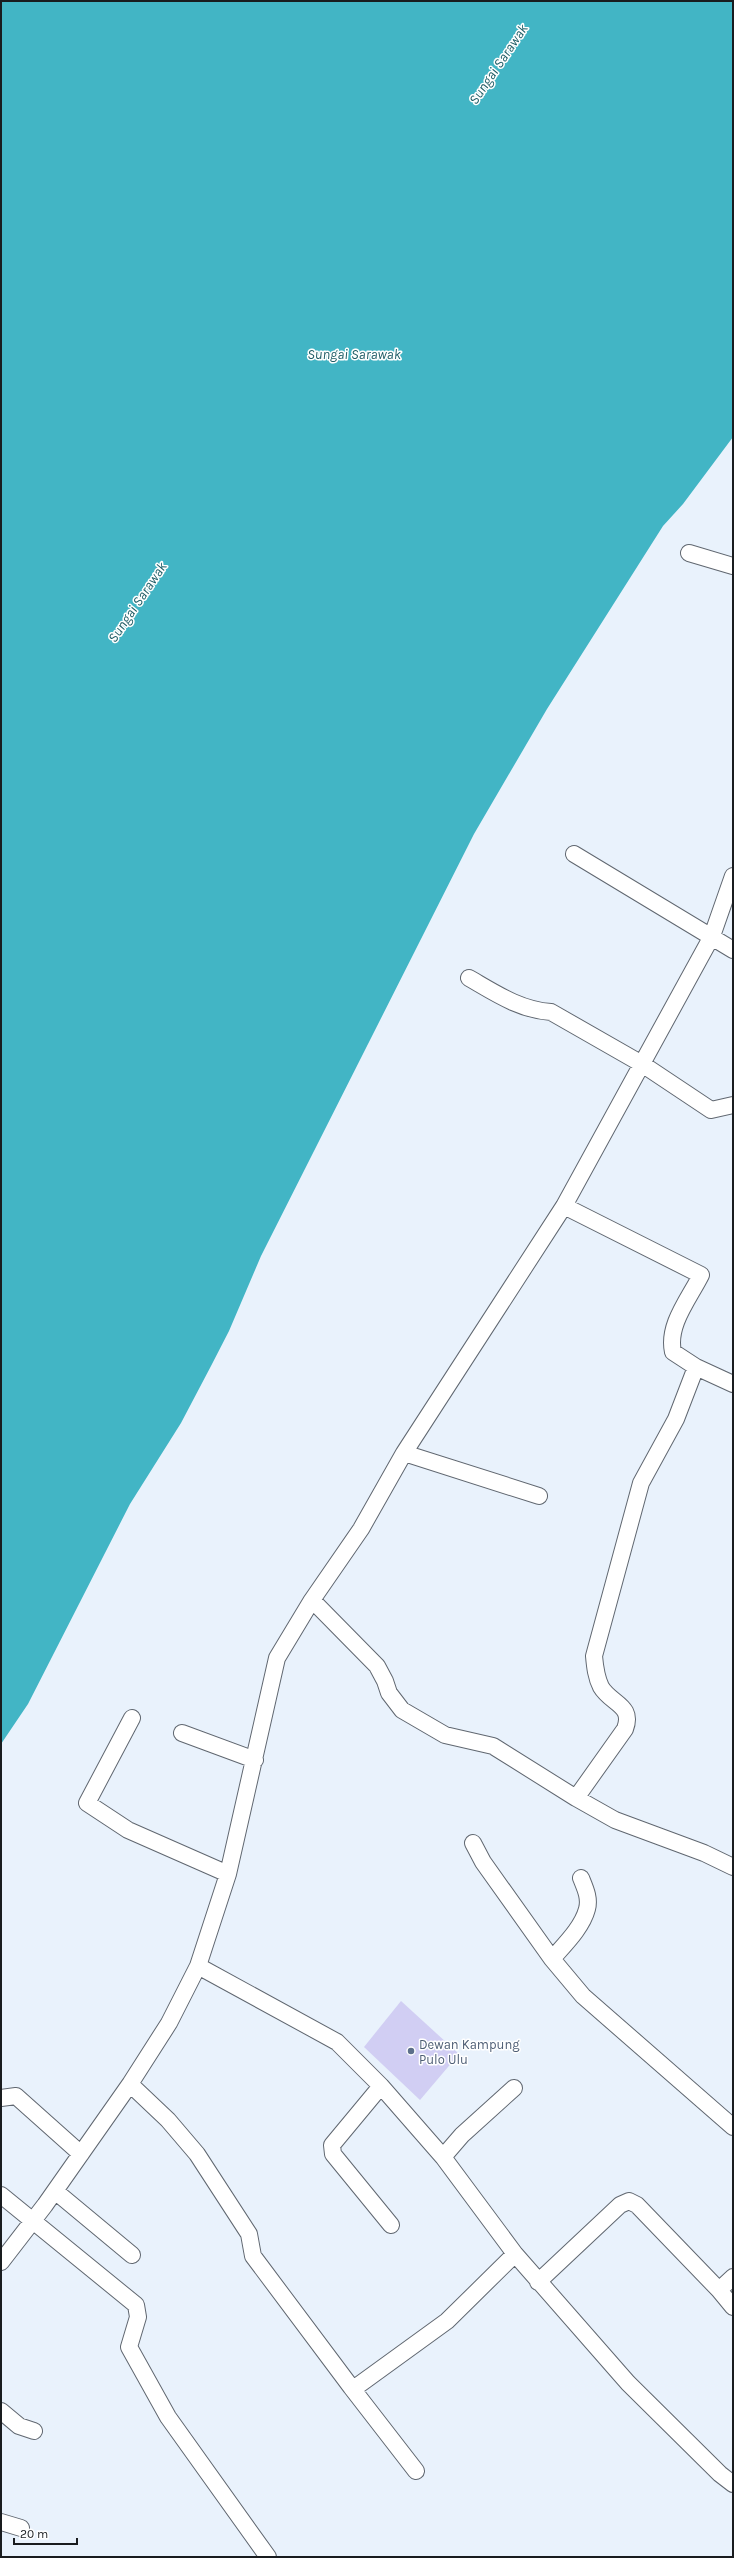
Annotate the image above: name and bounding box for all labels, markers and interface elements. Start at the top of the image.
water label: Sungai Sarawak [465,20,532,108]
water label: Sungai Sarawak [307,346,402,363]
water label: Sungai Sarawak [104,558,171,646]
place label: Dewan Kampung Pulo Ulu [419,2037,520,2067]
marker: Dewan Kampung Pulo Ulu [406,2046,416,2056]
scale bar [14,2520,77,2546]
text: 20 m [20,2527,48,2541]

